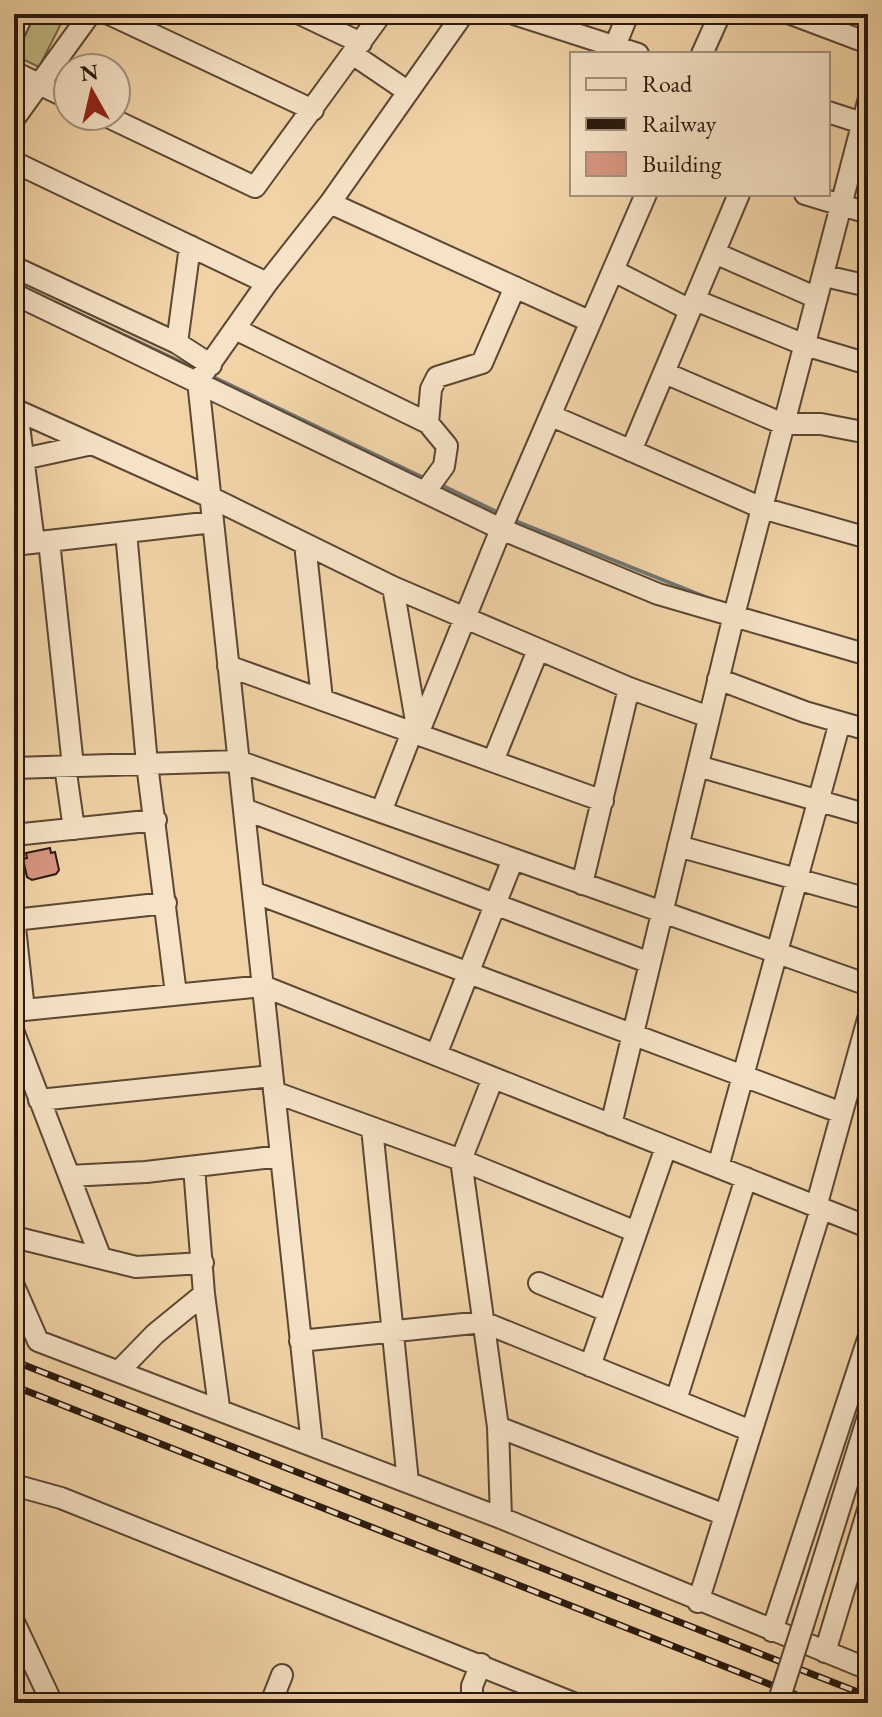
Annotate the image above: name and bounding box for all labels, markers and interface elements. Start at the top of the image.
north arrow [52,52,132,132]
legend [570,52,830,196]
text: N [78,57,100,88]
text: Road [642,68,693,99]
text: Railway [642,108,717,139]
text: Building [642,148,722,179]

